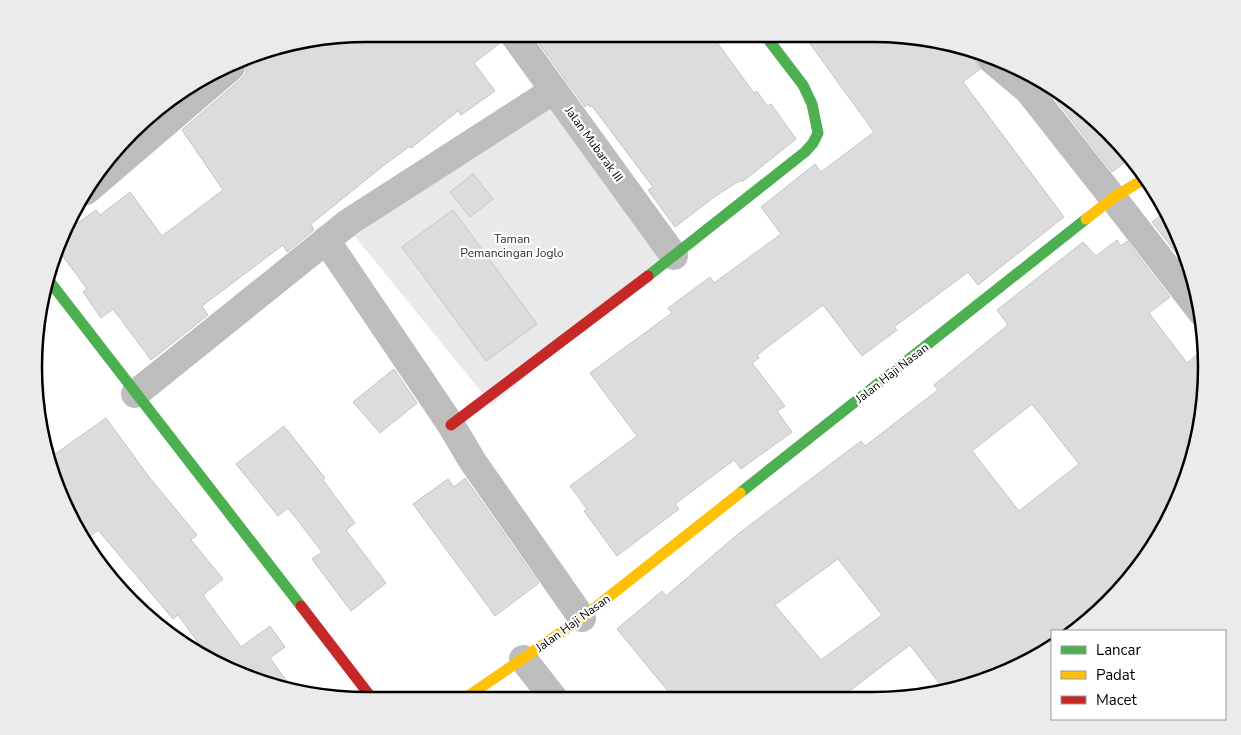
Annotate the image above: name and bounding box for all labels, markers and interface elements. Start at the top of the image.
street label: Jalan Mubarak III [561,102,627,185]
park label: Taman Pemancingan Joglo [460,231,564,261]
street label: Jalan Haji Nasan [851,339,932,407]
street label: Jalan Haji Nasan [532,591,613,656]
legend [1051,630,1226,720]
text: Lancar [1096,640,1141,660]
text: Padat [1096,665,1136,685]
text: Macet [1096,690,1138,710]

